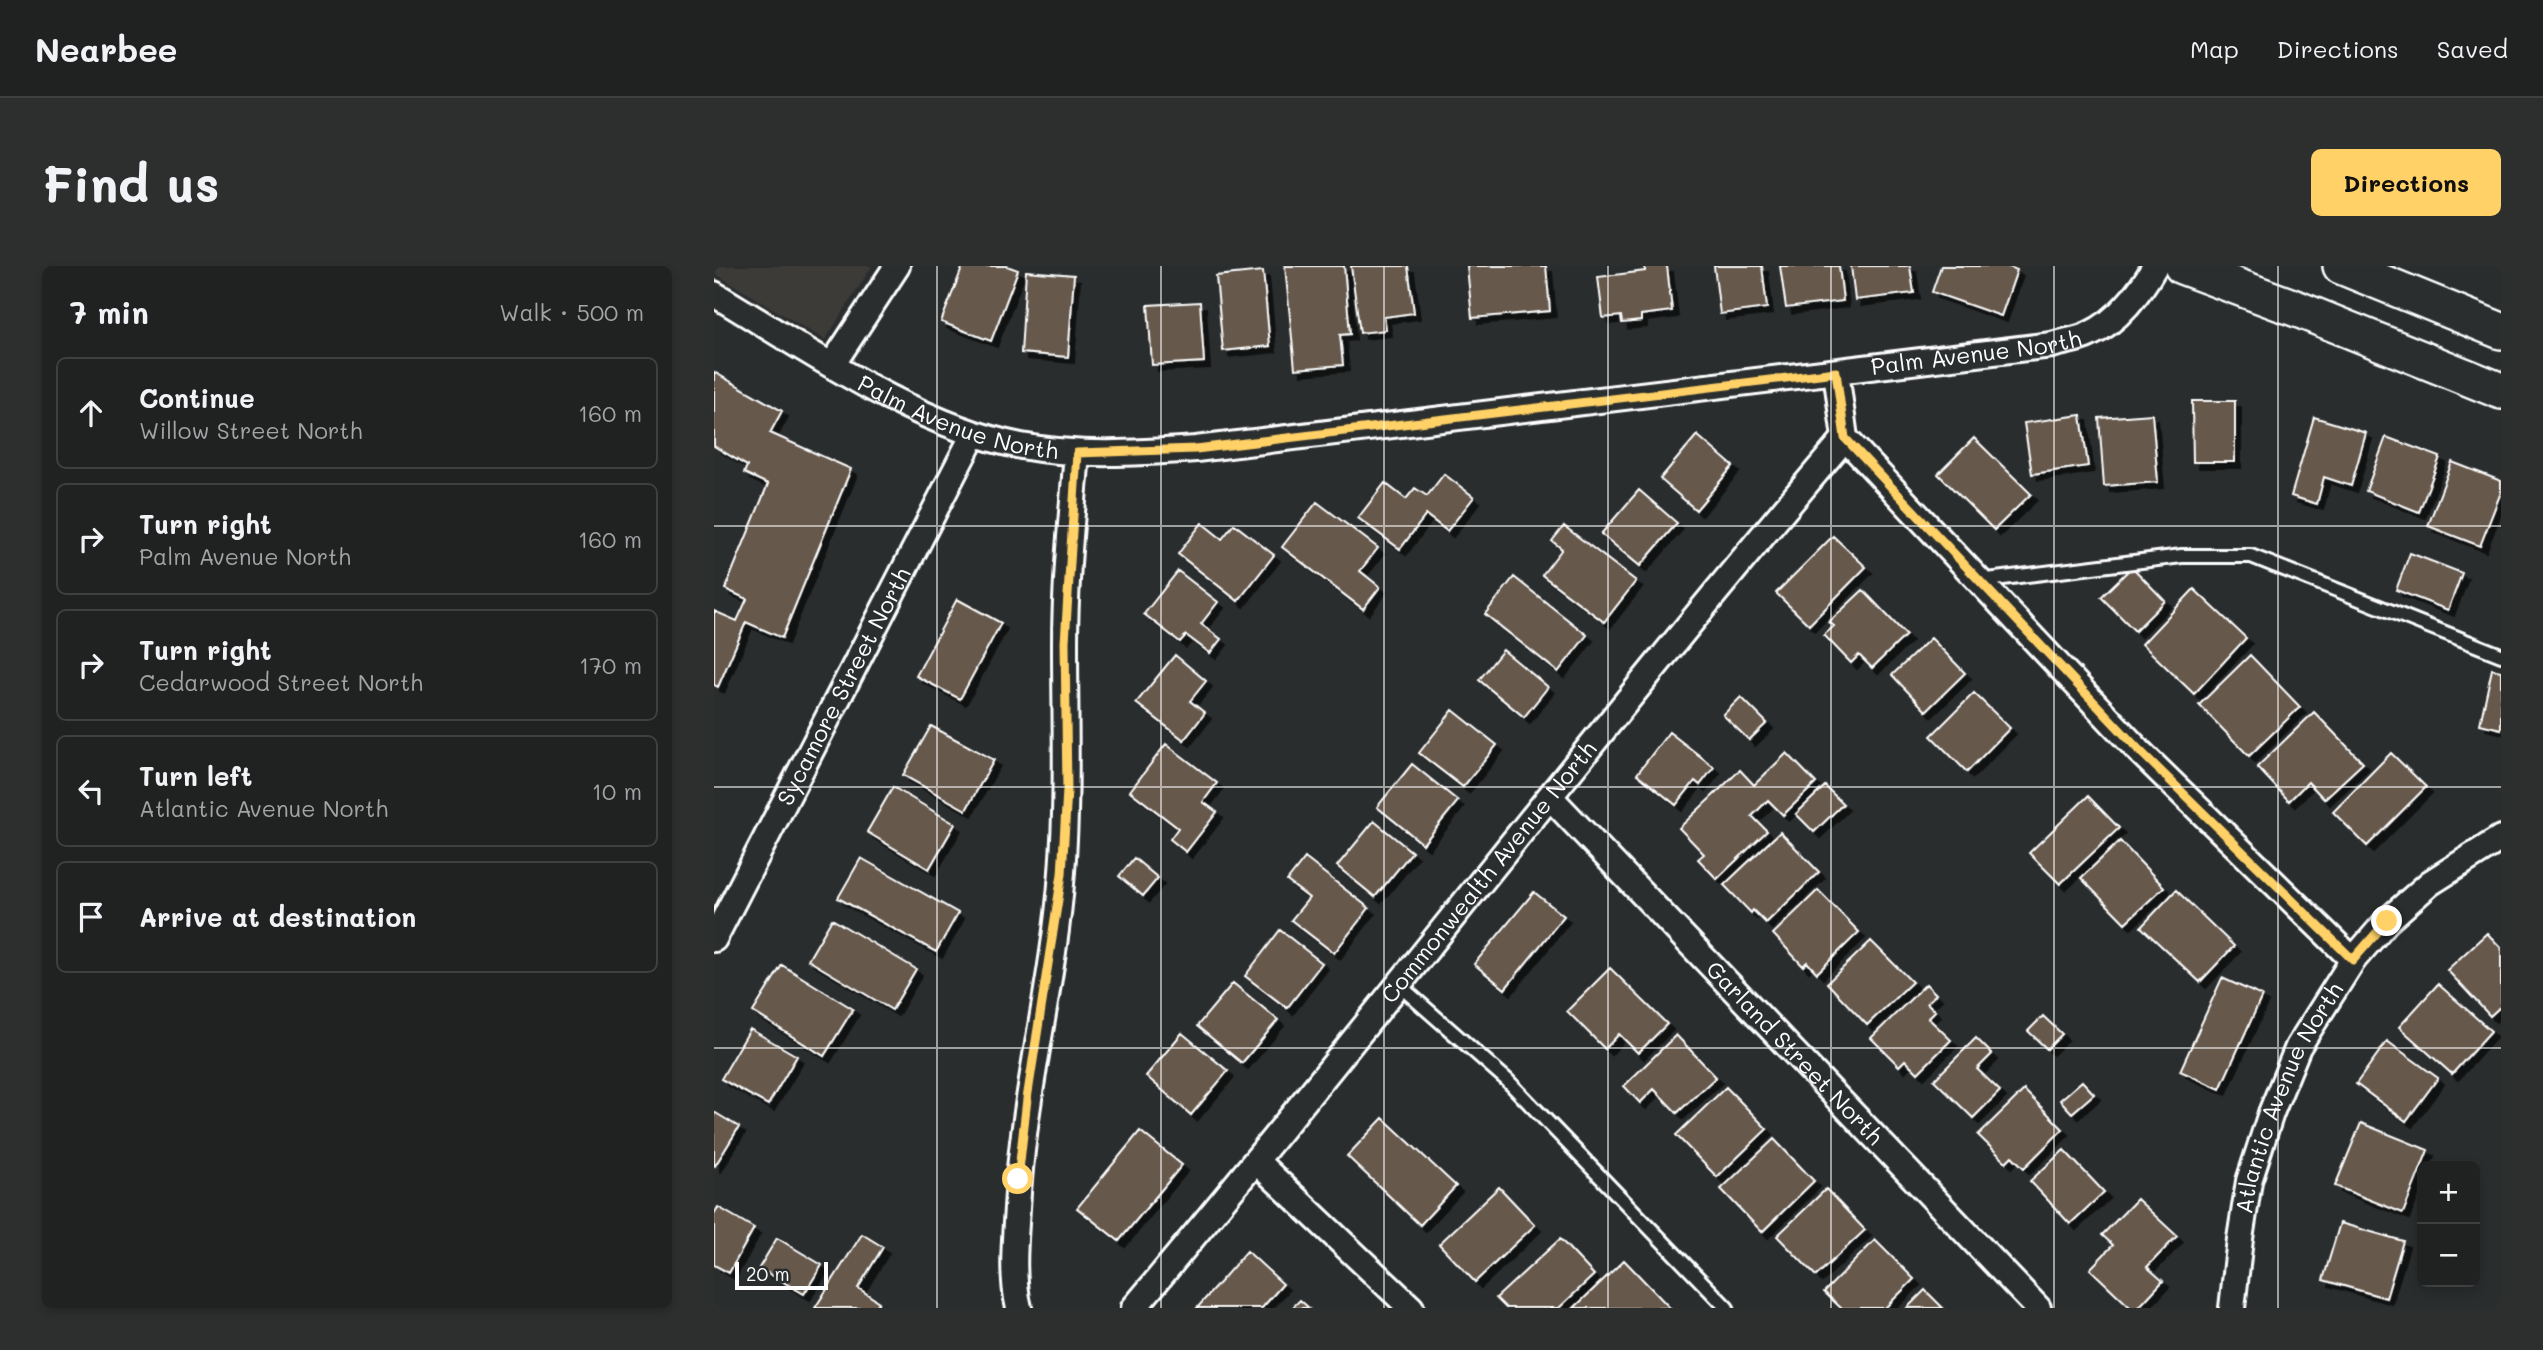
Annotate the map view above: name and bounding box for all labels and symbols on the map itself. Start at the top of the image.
street label: Palm Avenue North [1869,322,2084,381]
street label: Palm Avenue North [853,367,1060,465]
street label: Sycamore Street North [769,562,917,810]
street label: Commonwealth Avenue North [1374,734,1603,1009]
route end [2371,905,2402,936]
street label: Garland Street North [1700,954,1890,1151]
street label: Atlantic Avenue North [2228,976,2349,1216]
route start [1002,1163,1033,1194]
scale bar [735,1259,828,1291]

